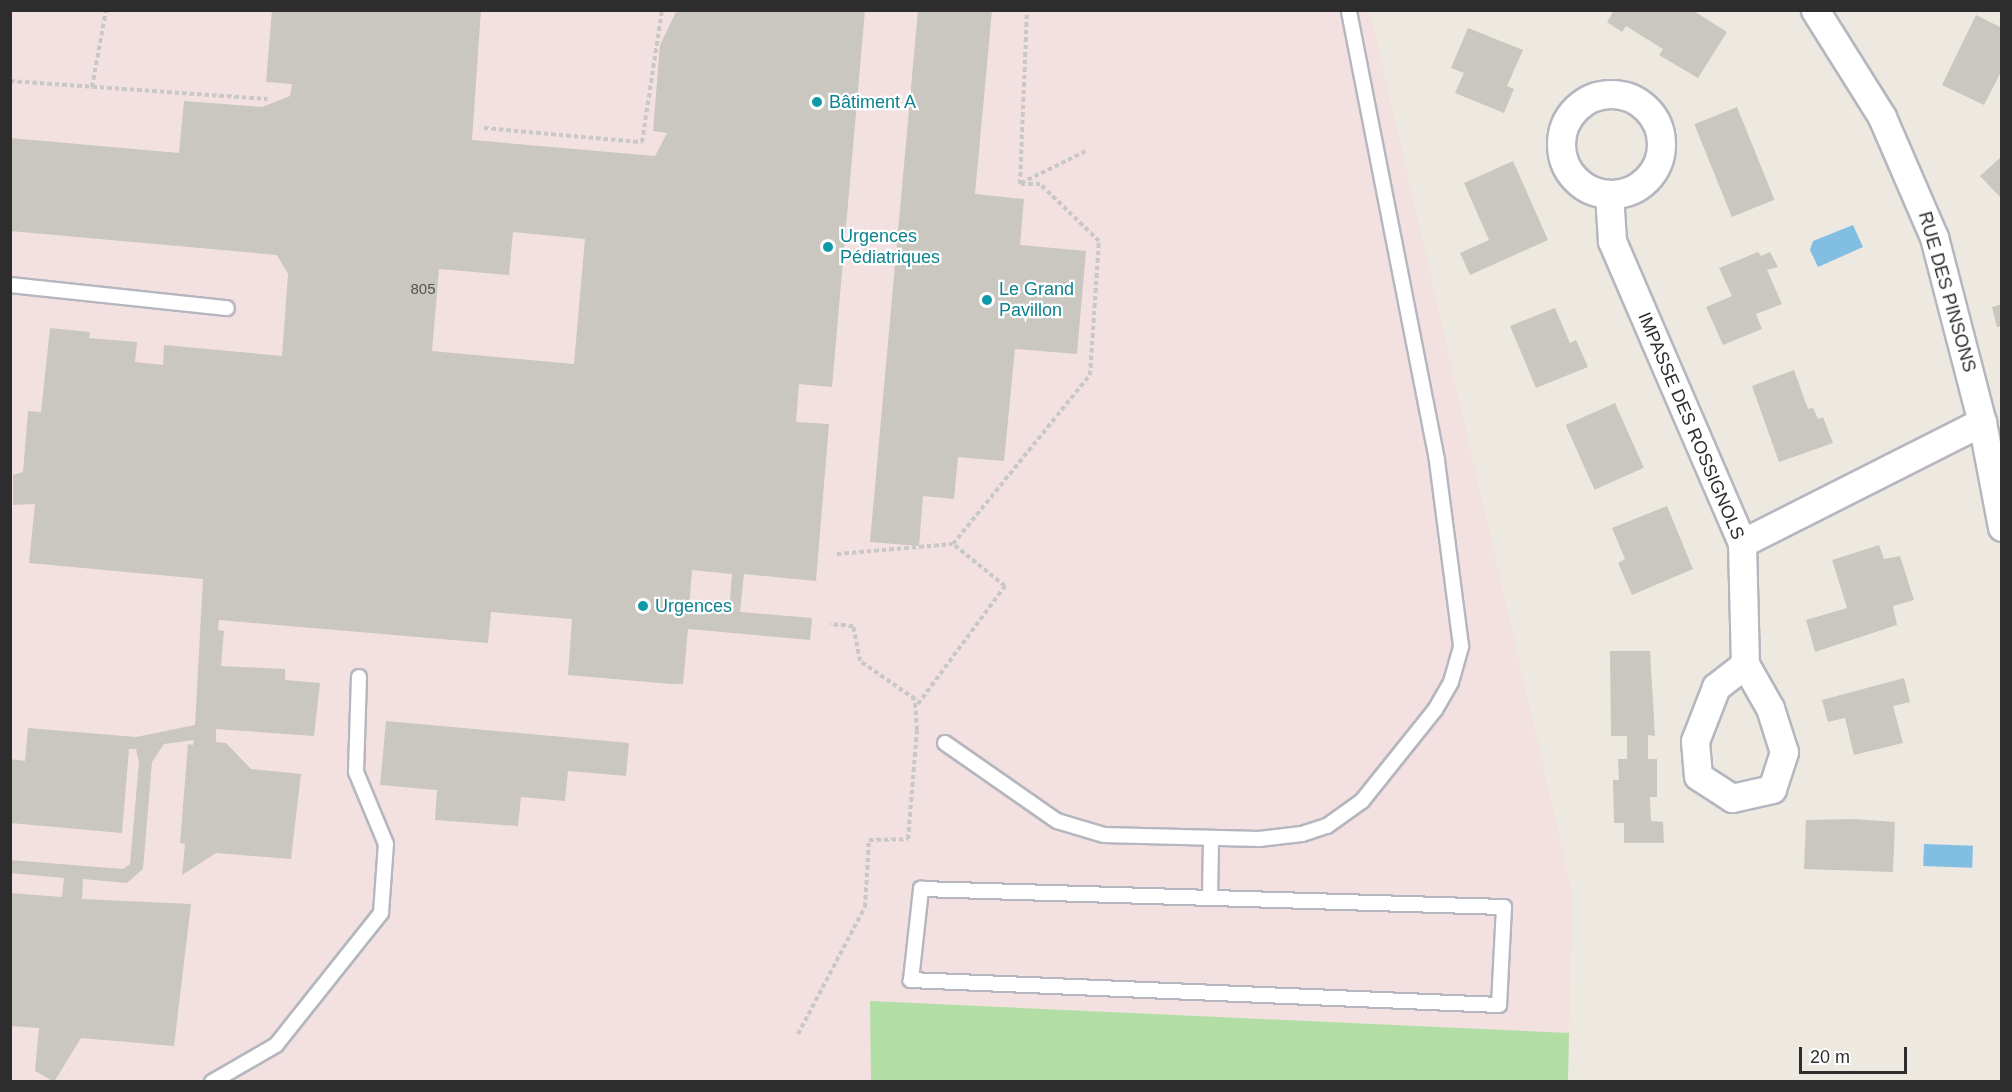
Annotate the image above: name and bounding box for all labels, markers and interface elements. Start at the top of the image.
place label: Bâtiment A [829,91,917,113]
marker: Bâtiment A [810,95,824,109]
street label: RUE DES PINSONS [1914,209,1980,375]
place label: Urgences Pédiatriques [840,226,940,268]
marker: Urgences Pédiatriques [821,240,835,254]
place label: Le Grand Pavillon [999,279,1074,322]
house number: 805 [410,280,436,298]
marker: Le Grand Pavillon [980,293,994,307]
street label: IMPASSE DES ROSSIGNOLS [1633,309,1749,543]
place label: Urgences [655,595,732,617]
marker: Urgences [636,599,650,613]
scale bar [1802,1035,1910,1073]
text: 20 m [1810,1047,1850,1067]

